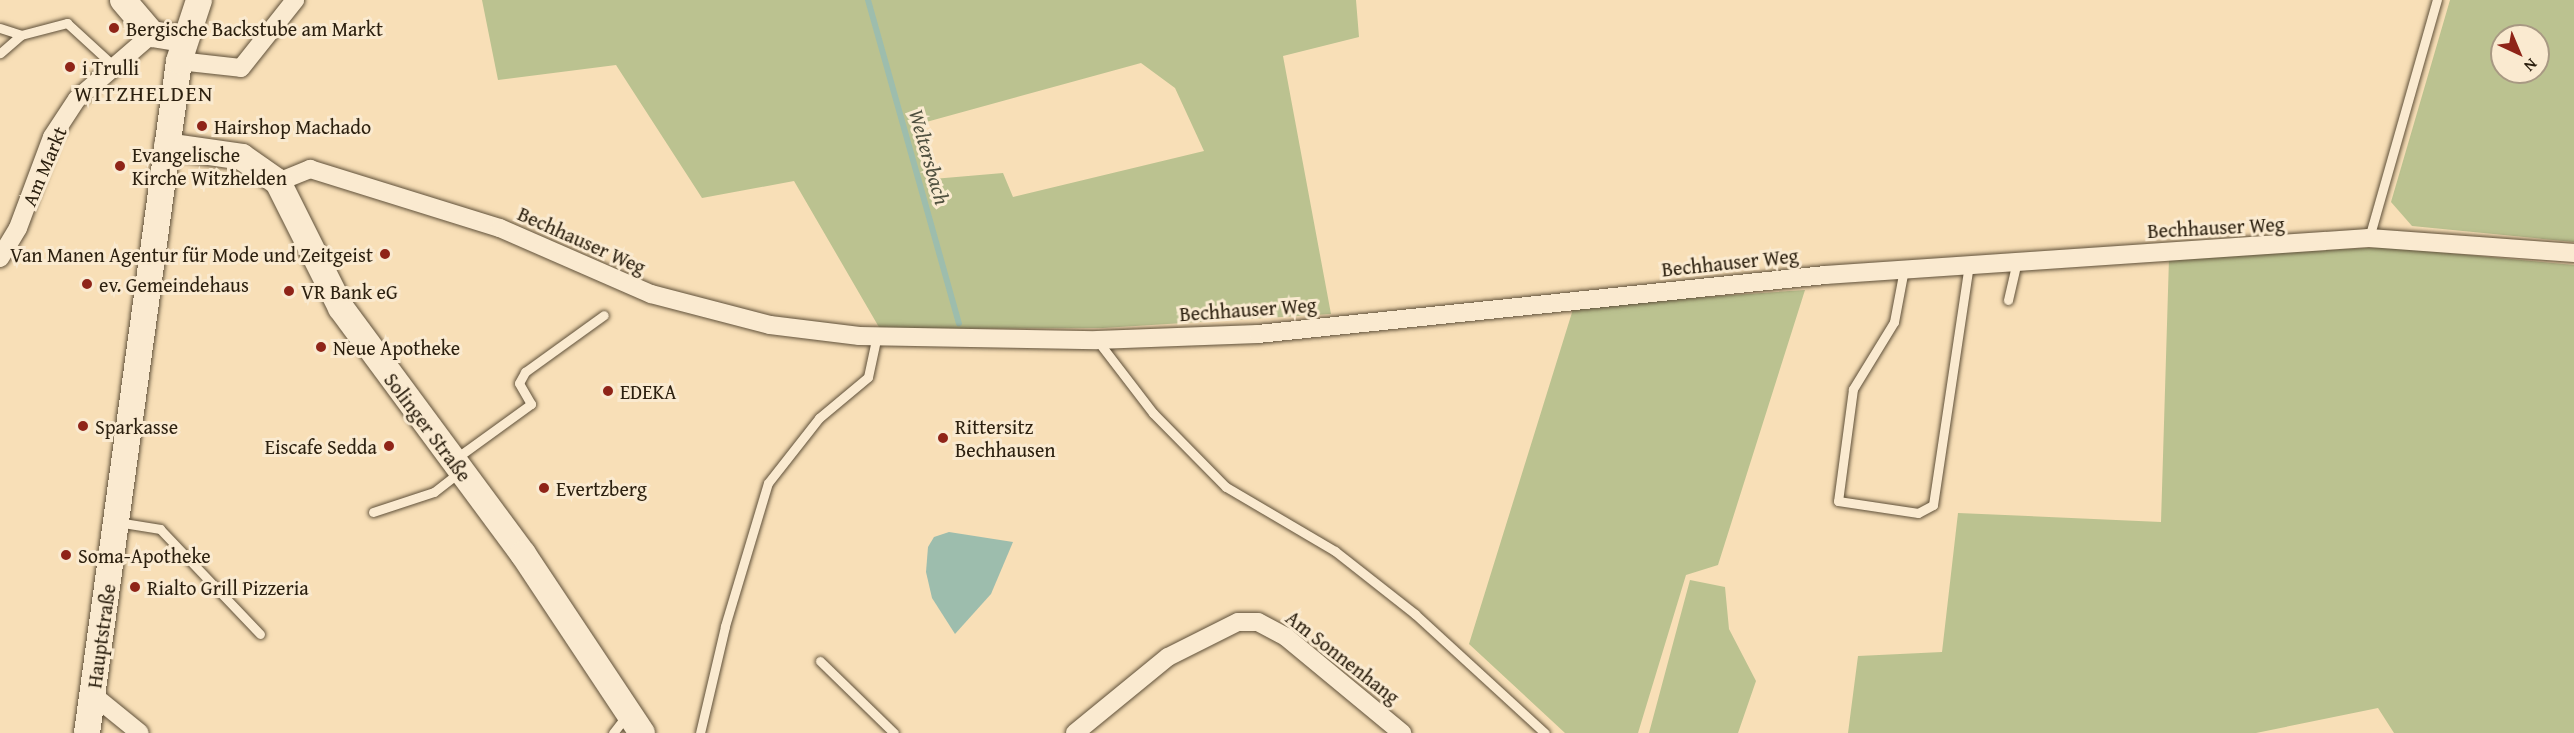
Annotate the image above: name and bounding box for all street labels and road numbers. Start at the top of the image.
street label: Am Markt [17,123,71,209]
street label: Bechhauser Weg [514,201,650,279]
street label: Bechhauser Weg [2147,211,2285,243]
street label: Bechhauser Weg [1660,243,1800,281]
street label: Bechhauser Weg [1179,292,1317,326]
street label: Solinger Straße [379,368,477,486]
street label: Hauptstraße [82,582,120,690]
street label: Am Sonnenhang [1281,605,1405,709]

